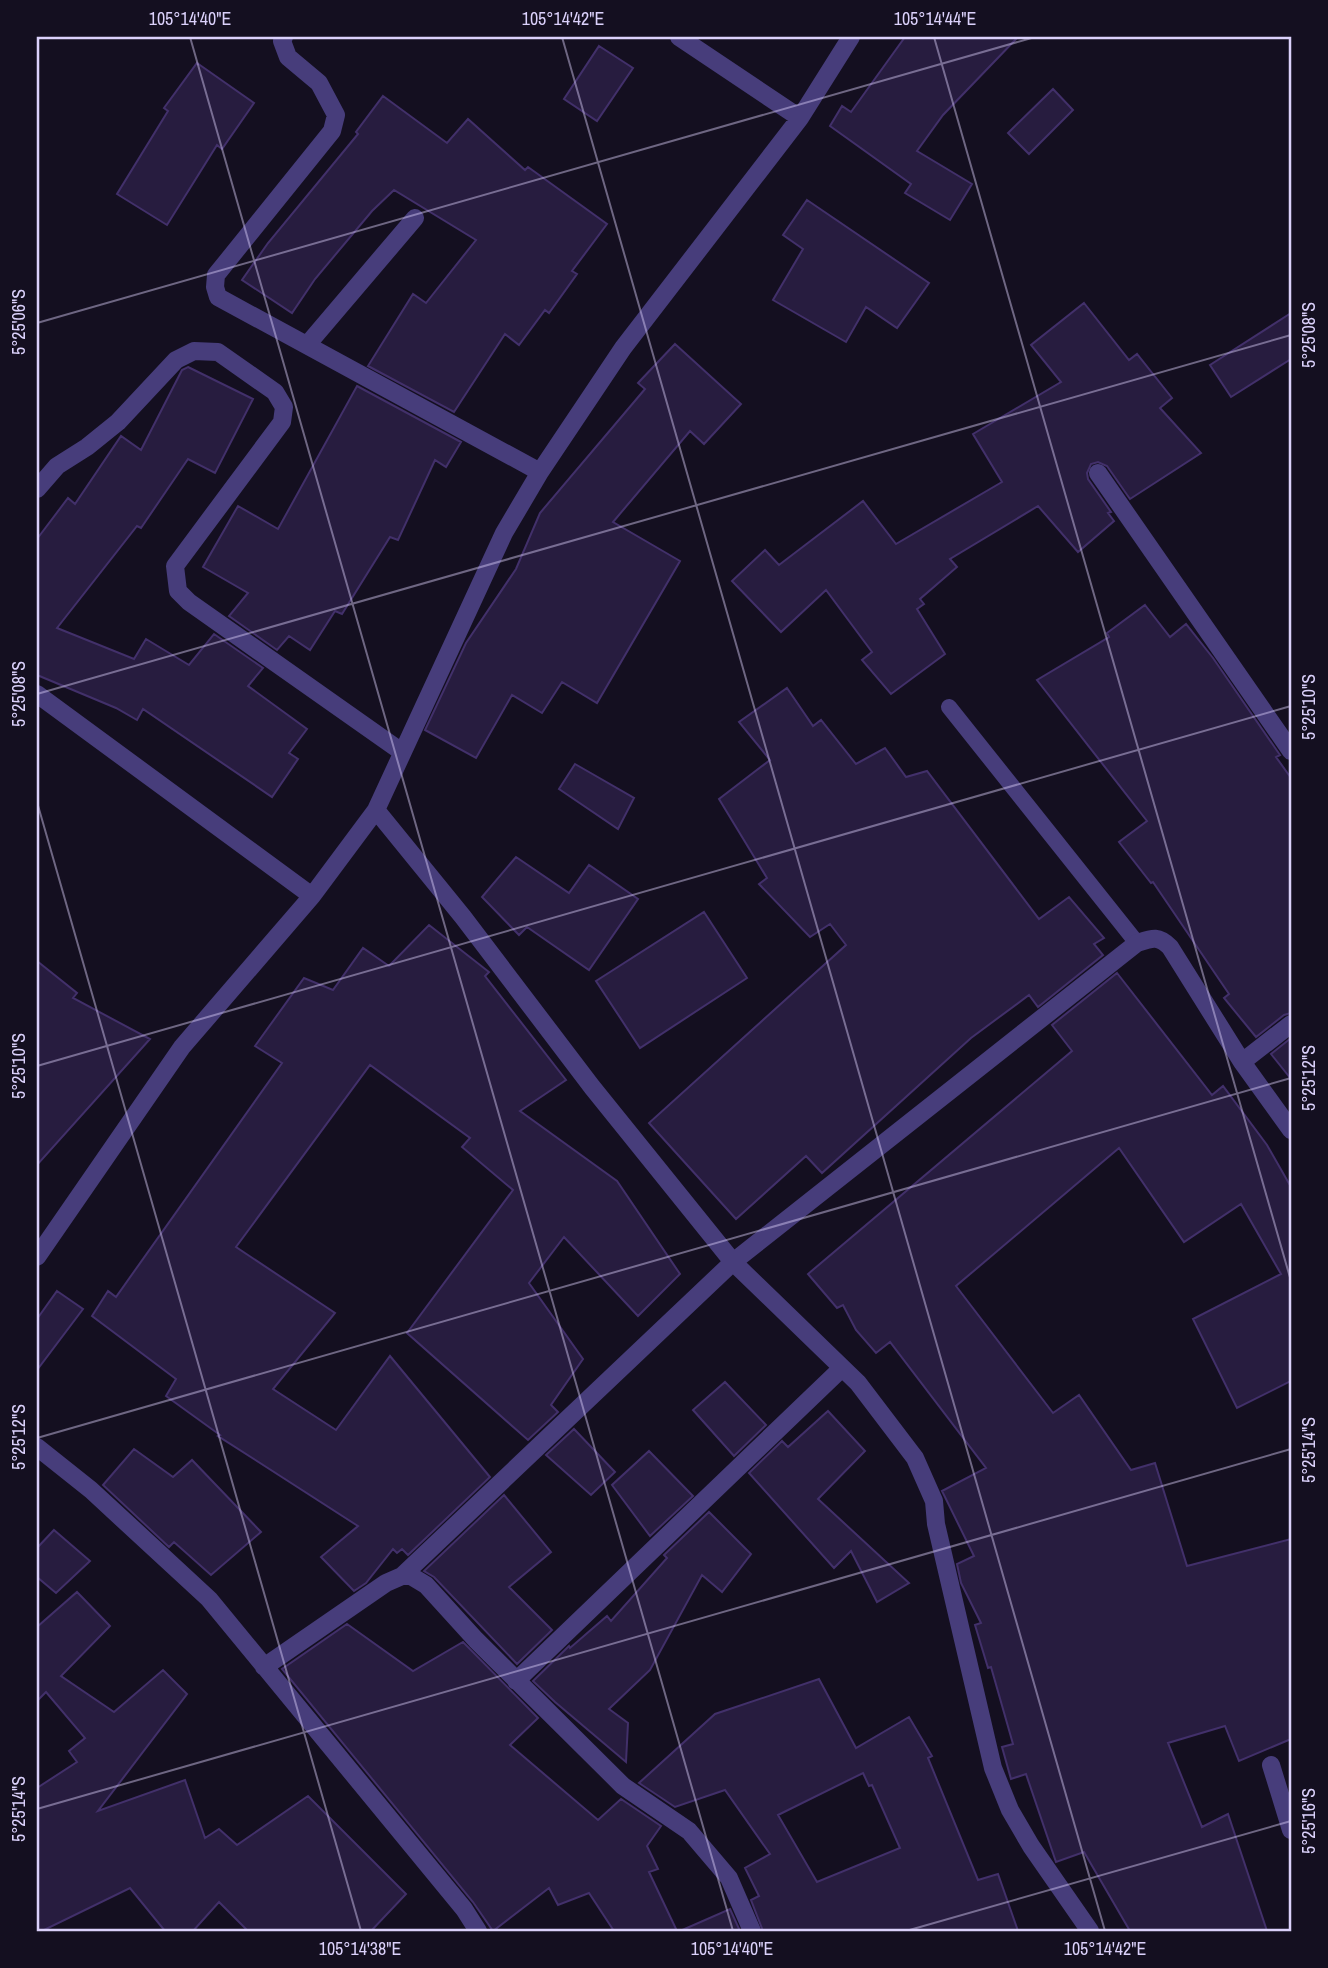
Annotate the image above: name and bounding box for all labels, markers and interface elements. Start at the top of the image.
text: 105°14'40"E [149,6,231,31]
text: 105°14'42"E [522,6,604,31]
text: 105°14'44"E [894,6,976,31]
text: 5°25'06"S [6,289,31,355]
text: 5°25'08"S [1296,302,1321,368]
text: 5°25'08"S [6,661,31,727]
text: 5°25'10"S [1296,674,1321,740]
text: 5°25'10"S [6,1033,31,1099]
text: 5°25'12"S [1296,1045,1321,1111]
text: 5°25'12"S [6,1404,31,1470]
text: 5°25'14"S [1296,1417,1321,1483]
text: 5°25'14"S [6,1776,31,1842]
text: 5°25'16"S [1296,1788,1321,1854]
text: 105°14'38"E [319,1936,401,1961]
text: 105°14'40"E [691,1936,773,1961]
text: 105°14'42"E [1064,1936,1146,1961]

